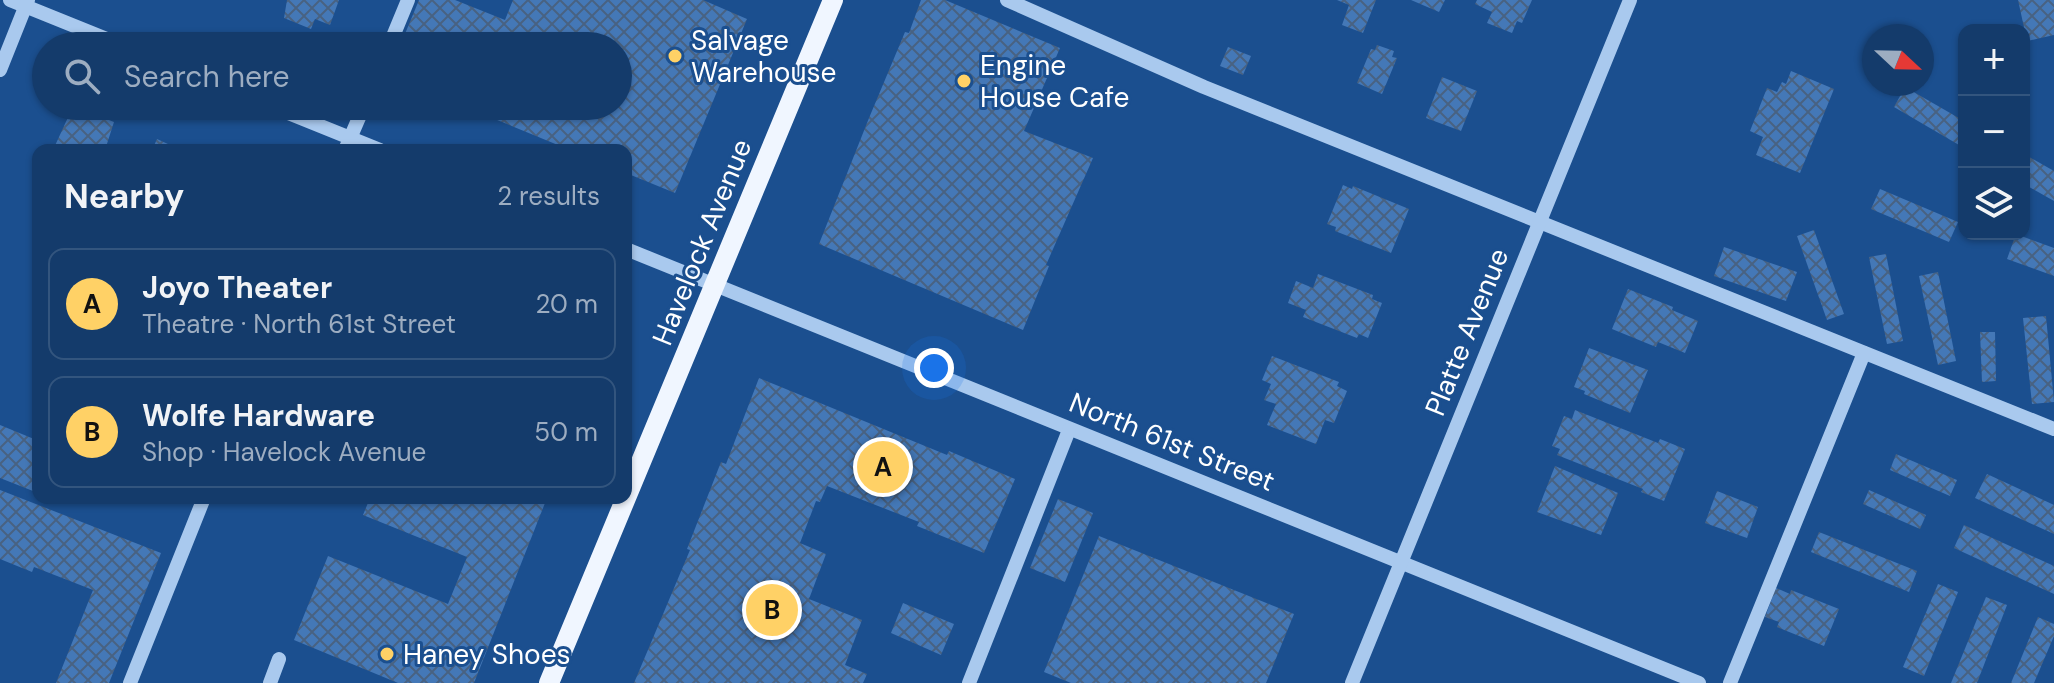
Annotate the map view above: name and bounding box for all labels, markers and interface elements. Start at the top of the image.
place label: Salvage Warehouse [691,22,836,91]
north arrow [1862,24,1934,96]
map controls [1958,24,2030,240]
button: + [1958,24,2030,96]
search box [32,32,632,120]
marker: Salvage Warehouse [666,47,684,65]
place label: Engine House Cafe [980,47,1129,116]
icon: search [60,54,104,98]
text: Search here [124,57,290,96]
marker: Engine House Cafe [955,72,973,90]
button: − [1958,96,2030,168]
street label: Havelock Avenue [644,133,760,351]
button: layers [1958,168,2030,240]
text: Nearby [64,174,184,219]
text: 2 results [497,179,600,213]
street label: Platte Avenue [1417,243,1517,421]
text: Joyo Theater [142,268,332,307]
text: A [83,287,101,321]
text: 20 m [535,287,598,321]
text: Theatre · North 61st Street [142,307,456,341]
your location [914,348,954,388]
street label: North 61st Street [1064,384,1280,500]
text: Wolfe Hardware [142,396,375,435]
text: B [84,415,100,449]
text: 50 m [534,415,598,449]
text: Shop · Havelock Avenue [142,435,426,469]
pin: A [857,437,909,497]
pin: B [746,580,798,640]
place label: Haney Shoes [403,636,571,673]
marker: Haney Shoes [378,645,396,663]

